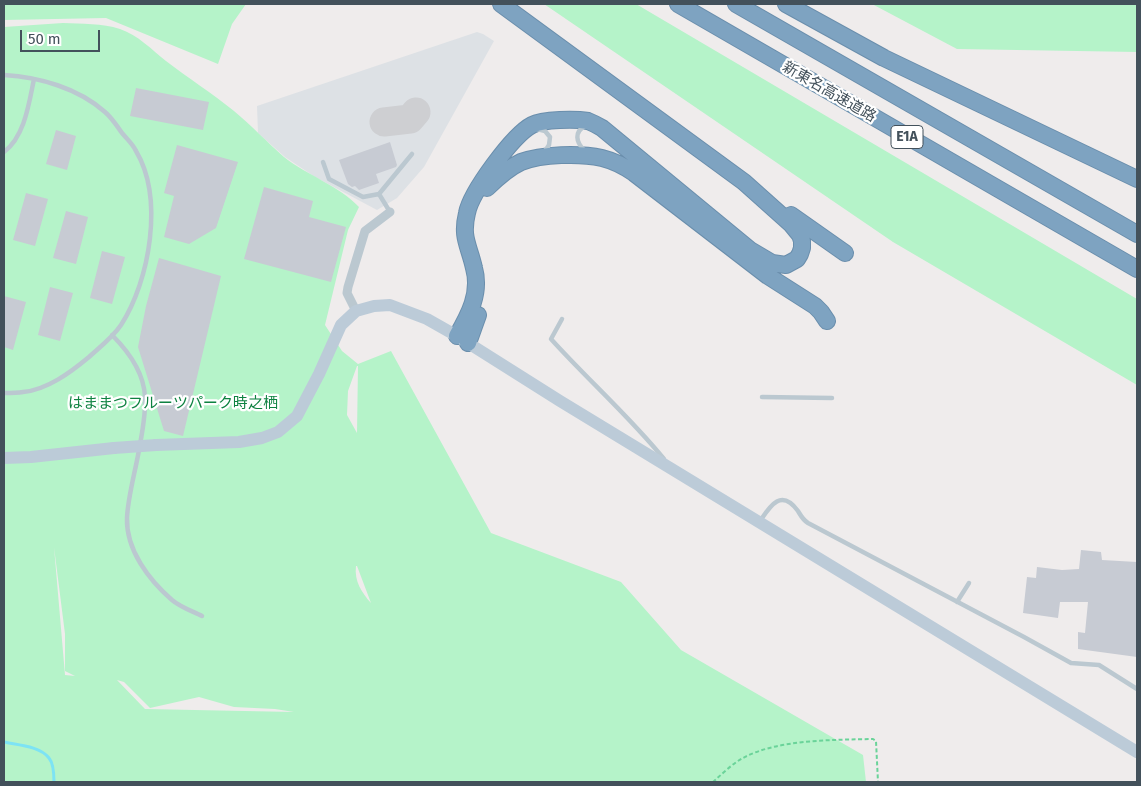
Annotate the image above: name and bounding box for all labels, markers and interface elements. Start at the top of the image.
scale bar [22,20,102,52]
text: 50 m [28,30,61,48]
street label: 新東名高速道路 [779,58,879,126]
road number: E1A [891,125,923,148]
park label: はままつフルーツパーク時之栖 [68,395,278,413]

